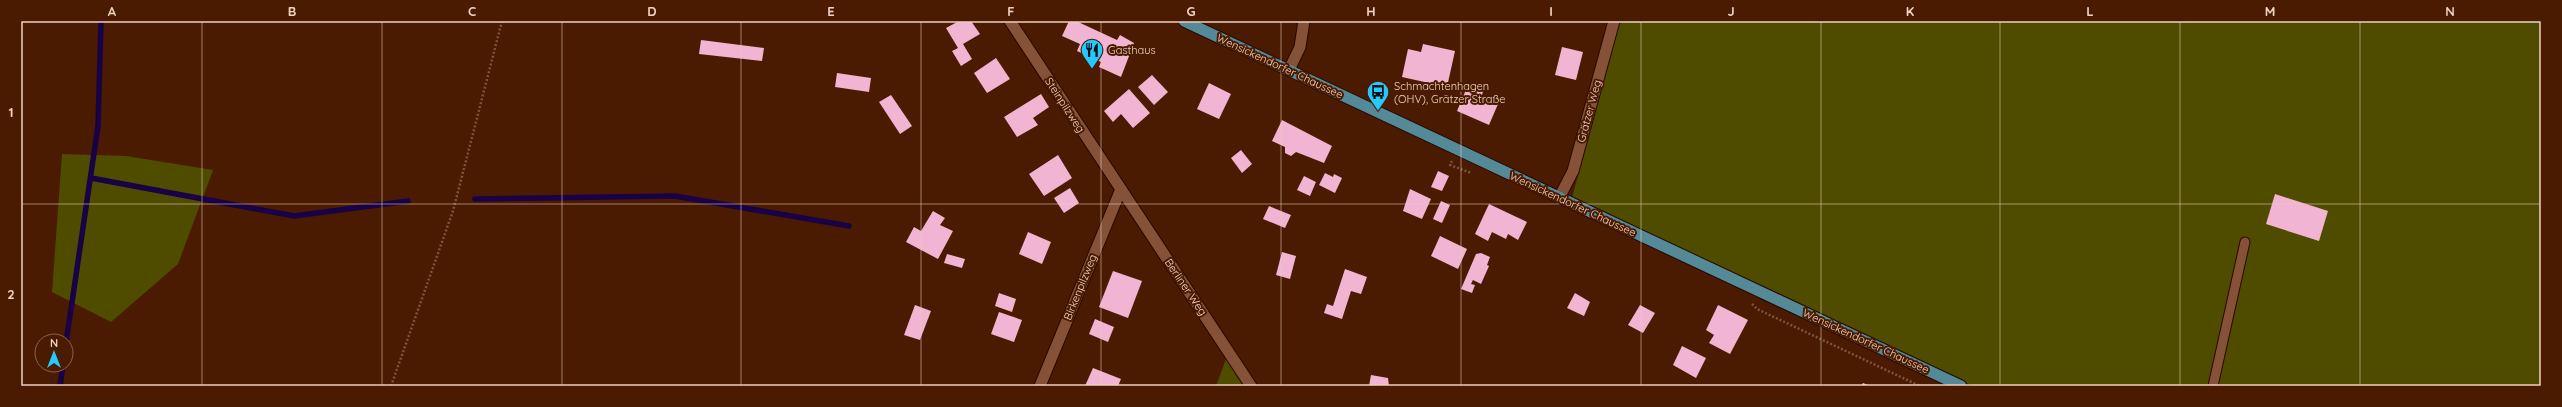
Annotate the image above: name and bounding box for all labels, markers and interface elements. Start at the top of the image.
text: A [108,3,117,19]
text: B [288,3,296,19]
text: C [468,3,476,19]
text: D [647,3,657,19]
text: E [827,3,835,19]
text: F [1007,3,1015,19]
text: G [1186,3,1196,19]
text: H [1366,3,1376,19]
text: I [1549,3,1553,19]
text: J [1727,3,1735,19]
text: K [1906,3,1915,19]
text: L [2086,3,2094,19]
text: M [2265,3,2275,19]
text: N [2445,3,2455,19]
street label: Wensickendorfer Chaussee [1215,30,1345,102]
restaurant icon: Gasthaus [1079,37,1105,70]
place label: Gasthaus [1108,43,1156,57]
street label: Steinpilzweg [1042,75,1088,135]
street label: Grätzer Weg [1574,78,1604,144]
bus stop icon: Schmachtenhagen (OHV), Grätzer Straße [1365,79,1391,112]
place label: Schmachtenhagen (OHV), Grätzer Straße [1394,79,1505,106]
text: 1 [8,104,14,120]
street label: Wensickendorfer Chaussee [1508,168,1638,240]
street label: Birkenpilzweg [1060,252,1100,322]
street label: Berliner Weg [1162,256,1210,318]
text: 2 [7,286,15,302]
street label: Wensickendorfer Chaussee [1801,305,1931,377]
north arrow [34,333,74,373]
text: N [50,336,58,350]

